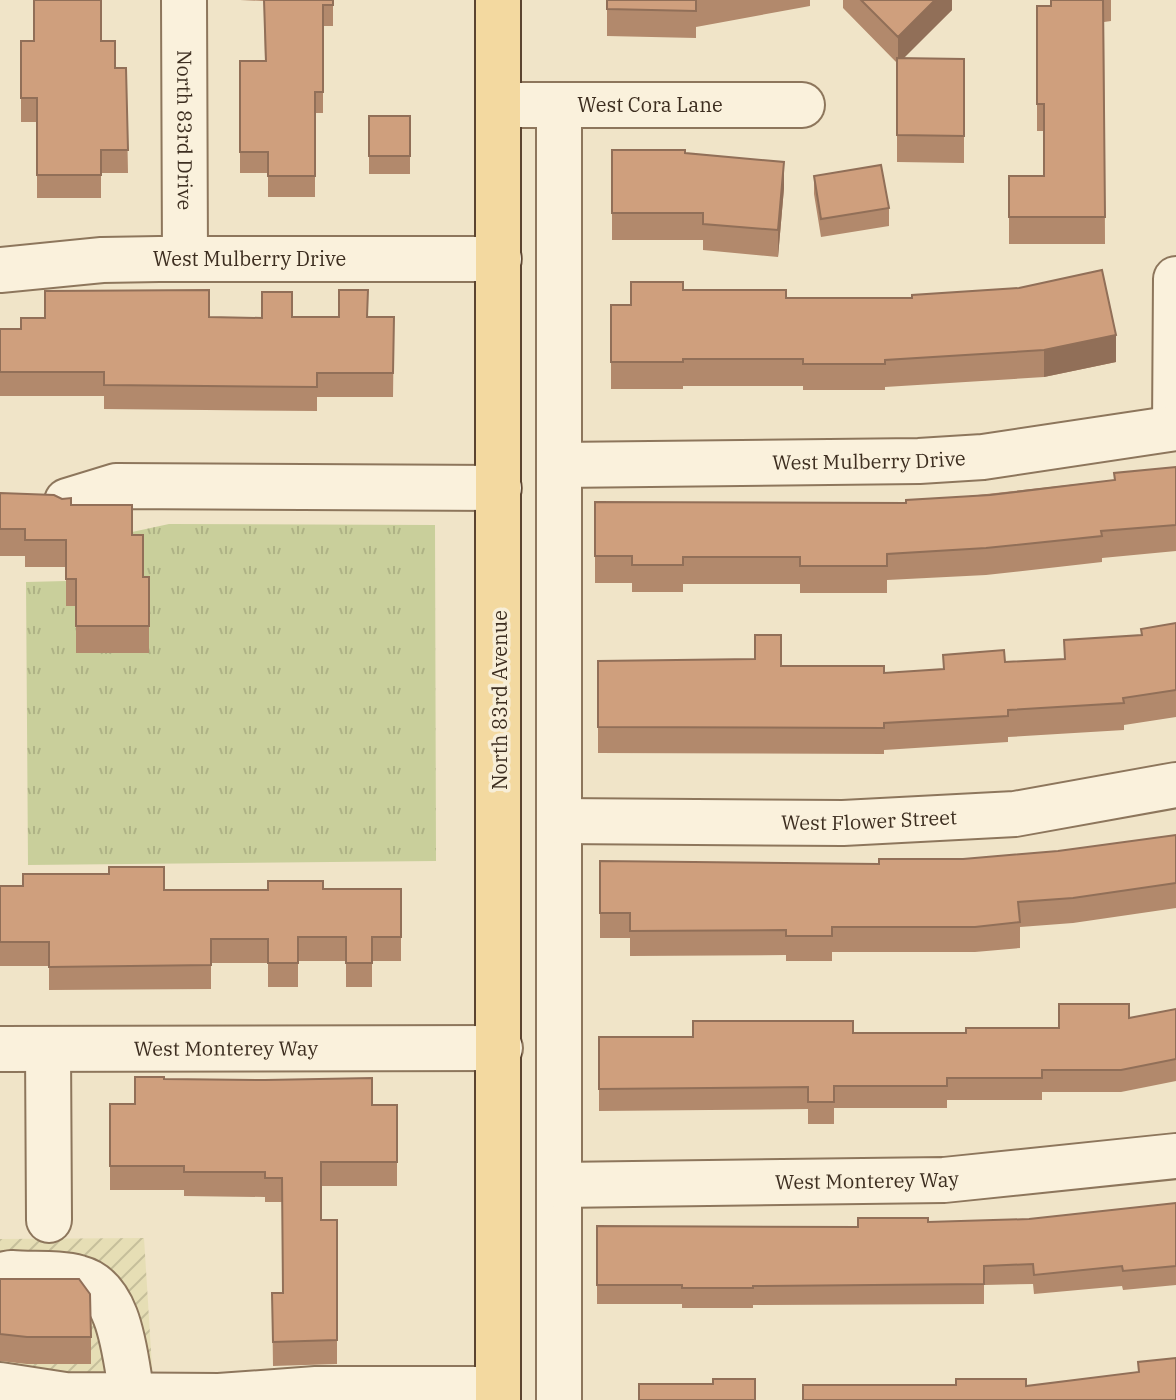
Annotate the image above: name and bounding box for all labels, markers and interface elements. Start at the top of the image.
street label: North 83rd Drive [171,50,199,210]
street label: West Cora Lane [577,91,723,118]
street label: West Mulberry Drive [153,245,346,272]
street label: West Mulberry Drive [772,444,966,476]
street label: North 83rd Avenue [486,610,513,790]
street label: West Flower Street [781,803,958,836]
street label: West Monterey Way [134,1034,318,1062]
street label: West Monterey Way [775,1164,961,1195]

